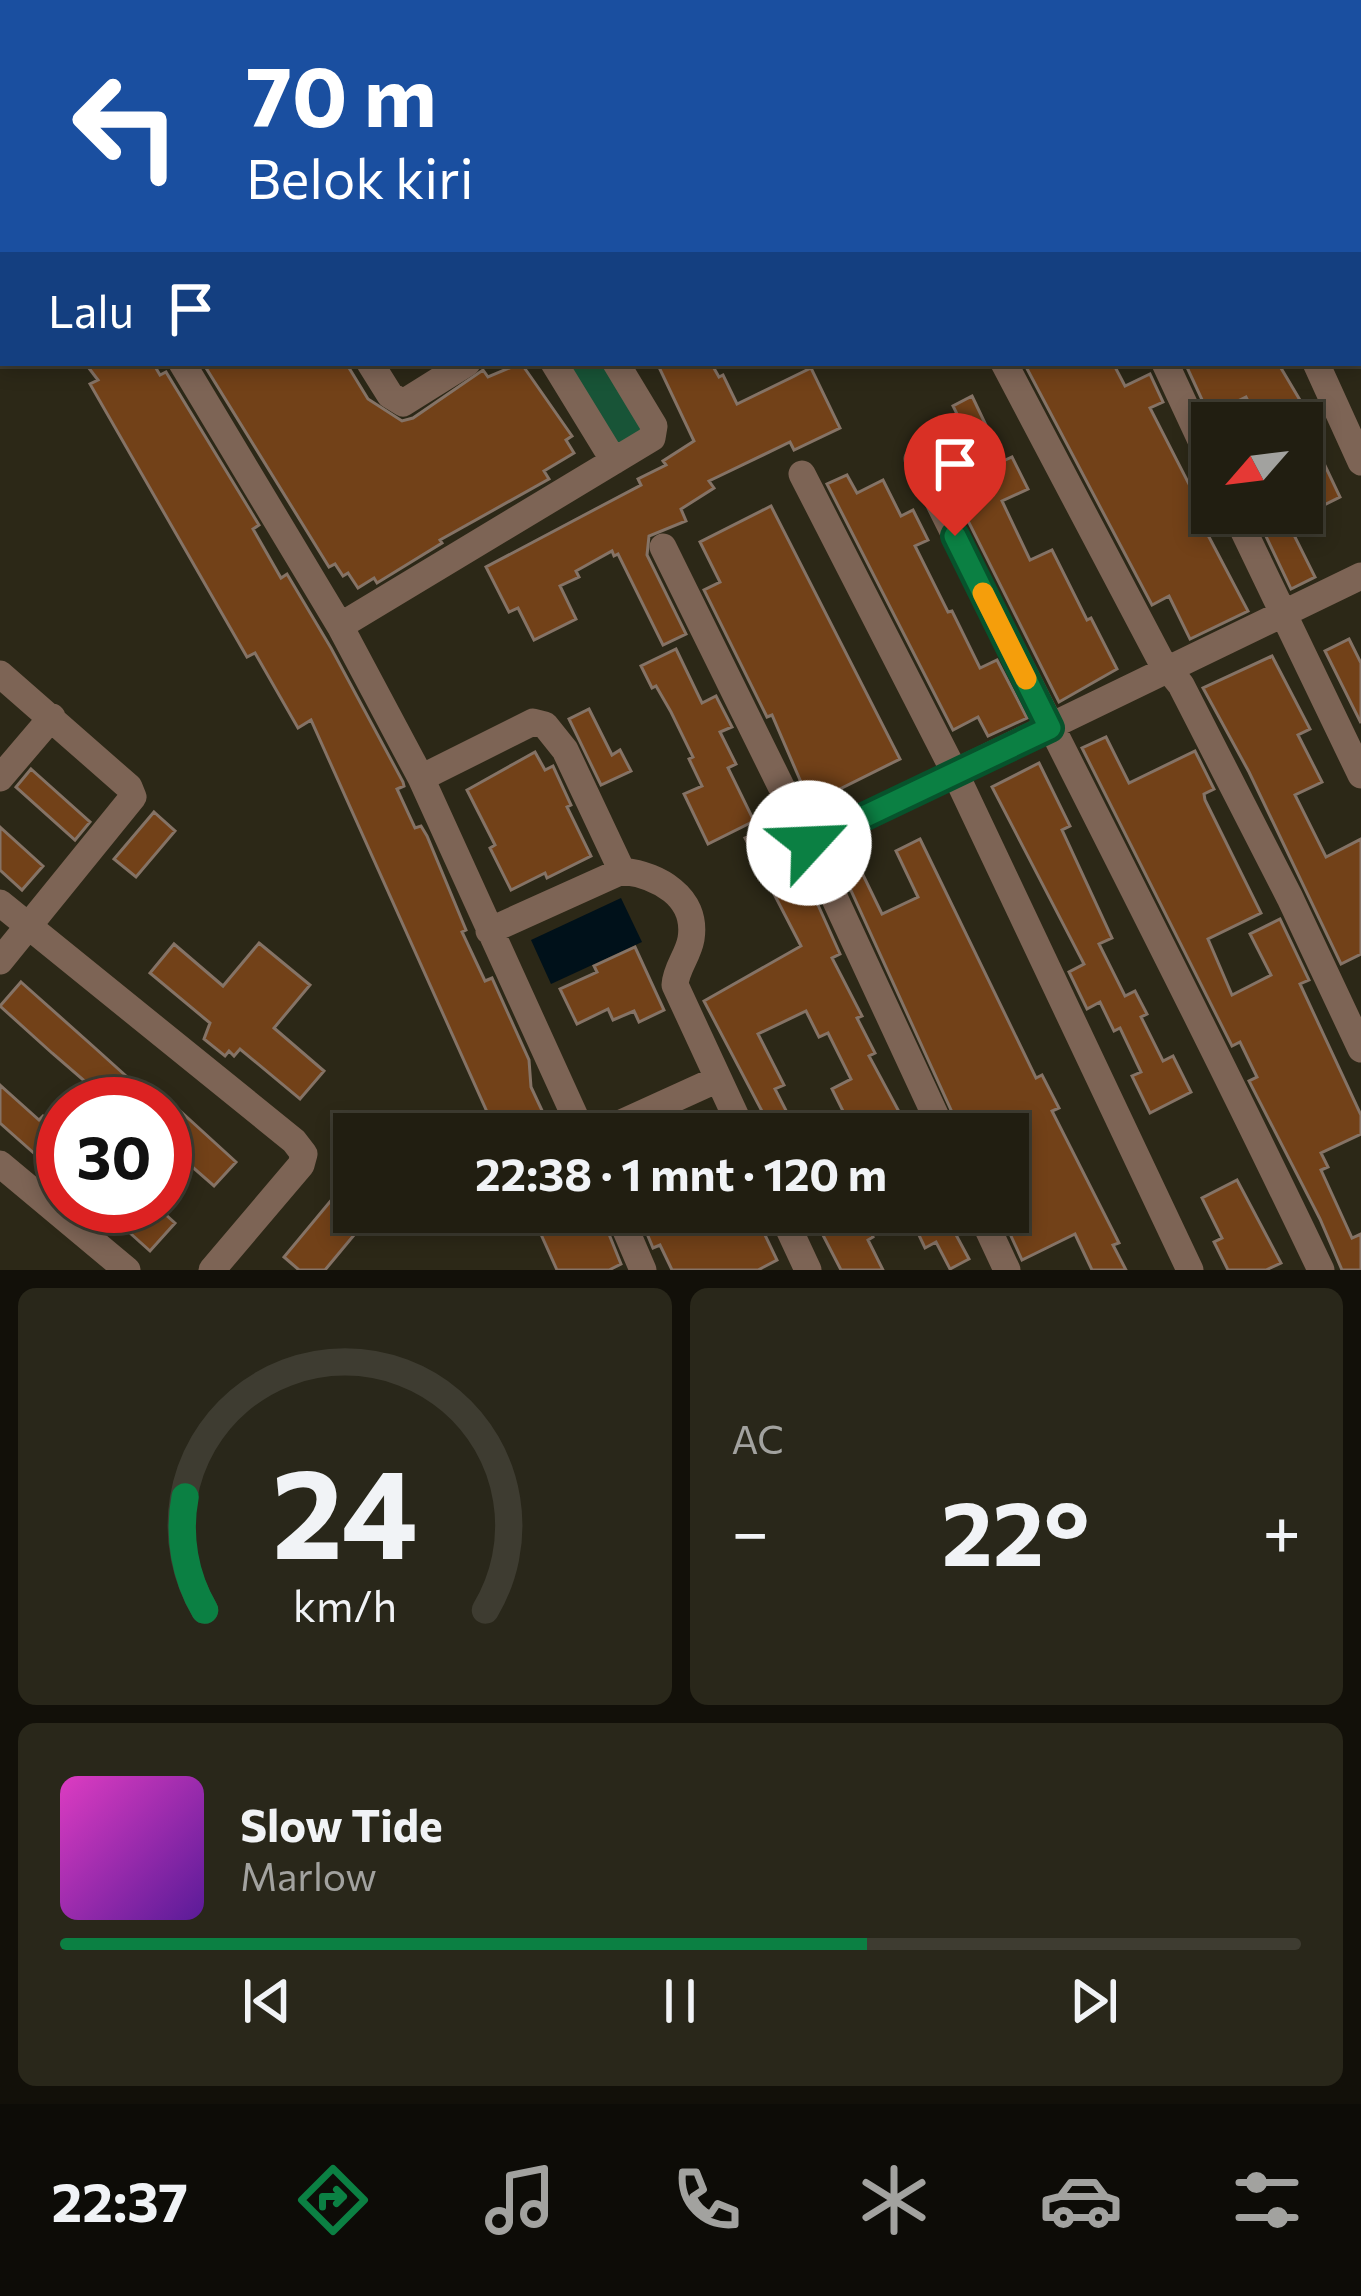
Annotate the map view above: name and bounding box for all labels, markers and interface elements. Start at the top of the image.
text: 70 m [246,42,437,144]
icon: left [48,48,204,204]
text: Belok kiri [246,144,474,210]
icon: arrive [158,276,224,342]
text: Lalu [48,282,134,337]
north arrow [1191,402,1323,534]
map controls [1191,402,1323,534]
pin [904,413,1006,536]
icon: arrive [922,431,988,497]
position arrow [746,780,872,906]
speed limit sign: 30 [36,1077,192,1233]
text: 22:38 · 1 mnt · 120 m [475,1145,887,1200]
text: AC [732,1414,784,1462]
text: 24 [272,1432,418,1585]
text: 22° [941,1474,1090,1585]
text: − [732,1489,769,1570]
text: + [1262,1489,1301,1570]
text: km/h [293,1577,397,1630]
text: Slow Tide [240,1796,443,1851]
text: Marlow [240,1851,377,1899]
icon: previous [234,1968,300,2034]
icon: pause [647,1968,713,2034]
icon: next [1061,1968,1127,2034]
icon: directions [291,2158,375,2242]
icon: music [478,2158,562,2242]
icon: phone [665,2158,749,2242]
icon: climate [852,2158,936,2242]
icon: car [1039,2158,1123,2242]
icon: filters [1225,2158,1309,2242]
text: 22:37 [51,2167,188,2233]

